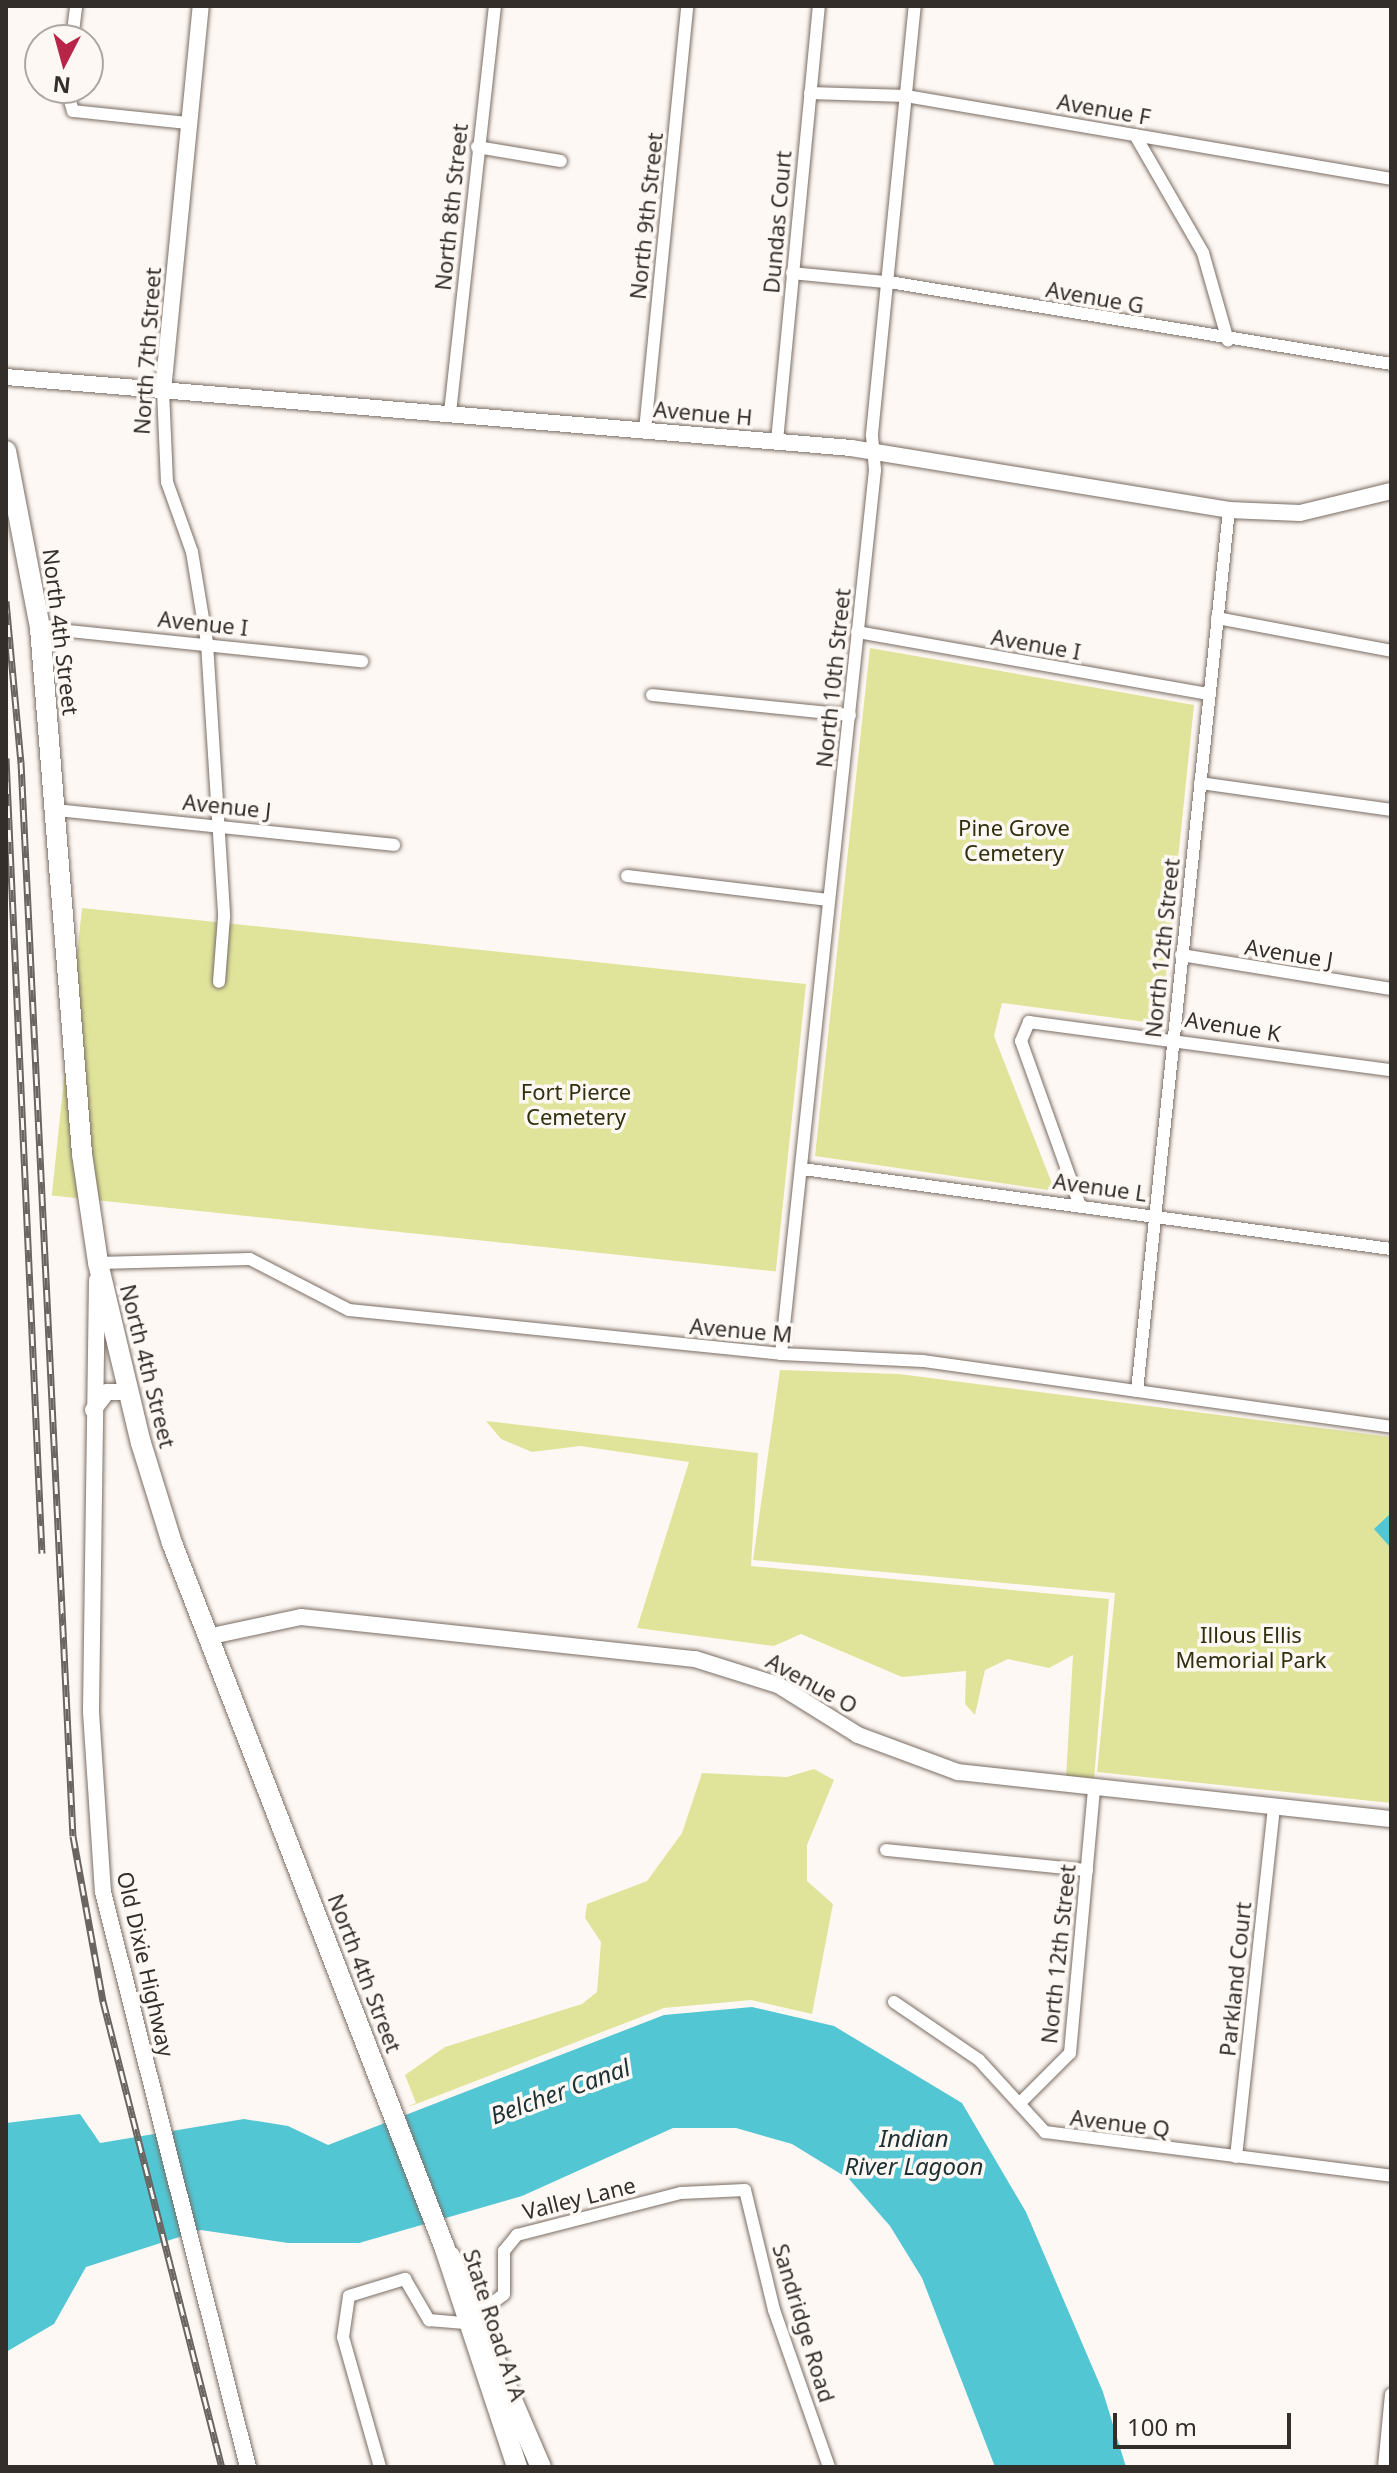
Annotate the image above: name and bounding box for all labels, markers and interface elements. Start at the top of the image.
north arrow [24,24,104,104]
text: N [51,70,72,102]
street label: Avenue F [1055,88,1153,130]
street label: North 8th Street [429,122,473,292]
street label: North 9th Street [624,131,668,301]
street label: Dundas Court [758,150,796,294]
street label: North 7th Street [128,266,166,436]
street label: Avenue G [1044,275,1146,319]
street label: Avenue H [652,396,754,430]
street label: North 4th Street [38,547,84,717]
street label: North 10th Street [810,587,856,769]
street label: Avenue I [157,605,249,641]
street label: Avenue I [989,623,1083,665]
street label: Avenue J [181,788,273,824]
park label: Pine Grove Cemetery [958,814,1070,866]
street label: North 12th Street [1139,857,1185,1039]
street label: Avenue J [1243,933,1335,973]
street label: Avenue K [1183,1005,1283,1047]
park label: Fort Pierce Cemetery [521,1078,631,1130]
street label: Avenue L [1051,1167,1149,1207]
street label: North 4th Street [115,1281,181,1451]
street label: Avenue M [689,1312,793,1348]
park label: Illous Ellis Memorial Park [1175,1621,1327,1672]
street label: Avenue O [762,1647,862,1719]
street label: North 12th Street [1035,1863,1081,2045]
street label: Old Dixie Highway [112,1869,180,2059]
street label: North 4th Street [323,1890,407,2056]
street label: Parkland Court [1214,1900,1256,2058]
water label: Belcher Canal [486,2052,634,2130]
street label: Avenue Q [1069,2104,1171,2142]
water label: Indian River Lagoon [845,2124,983,2180]
street label: Valley Lane [520,2171,638,2225]
street label: Sandridge Road [767,2241,841,2405]
street label: State Road A1A [458,2246,532,2404]
scale bar [1117,2397,1295,2447]
text: 100 m [1127,2410,1197,2443]

